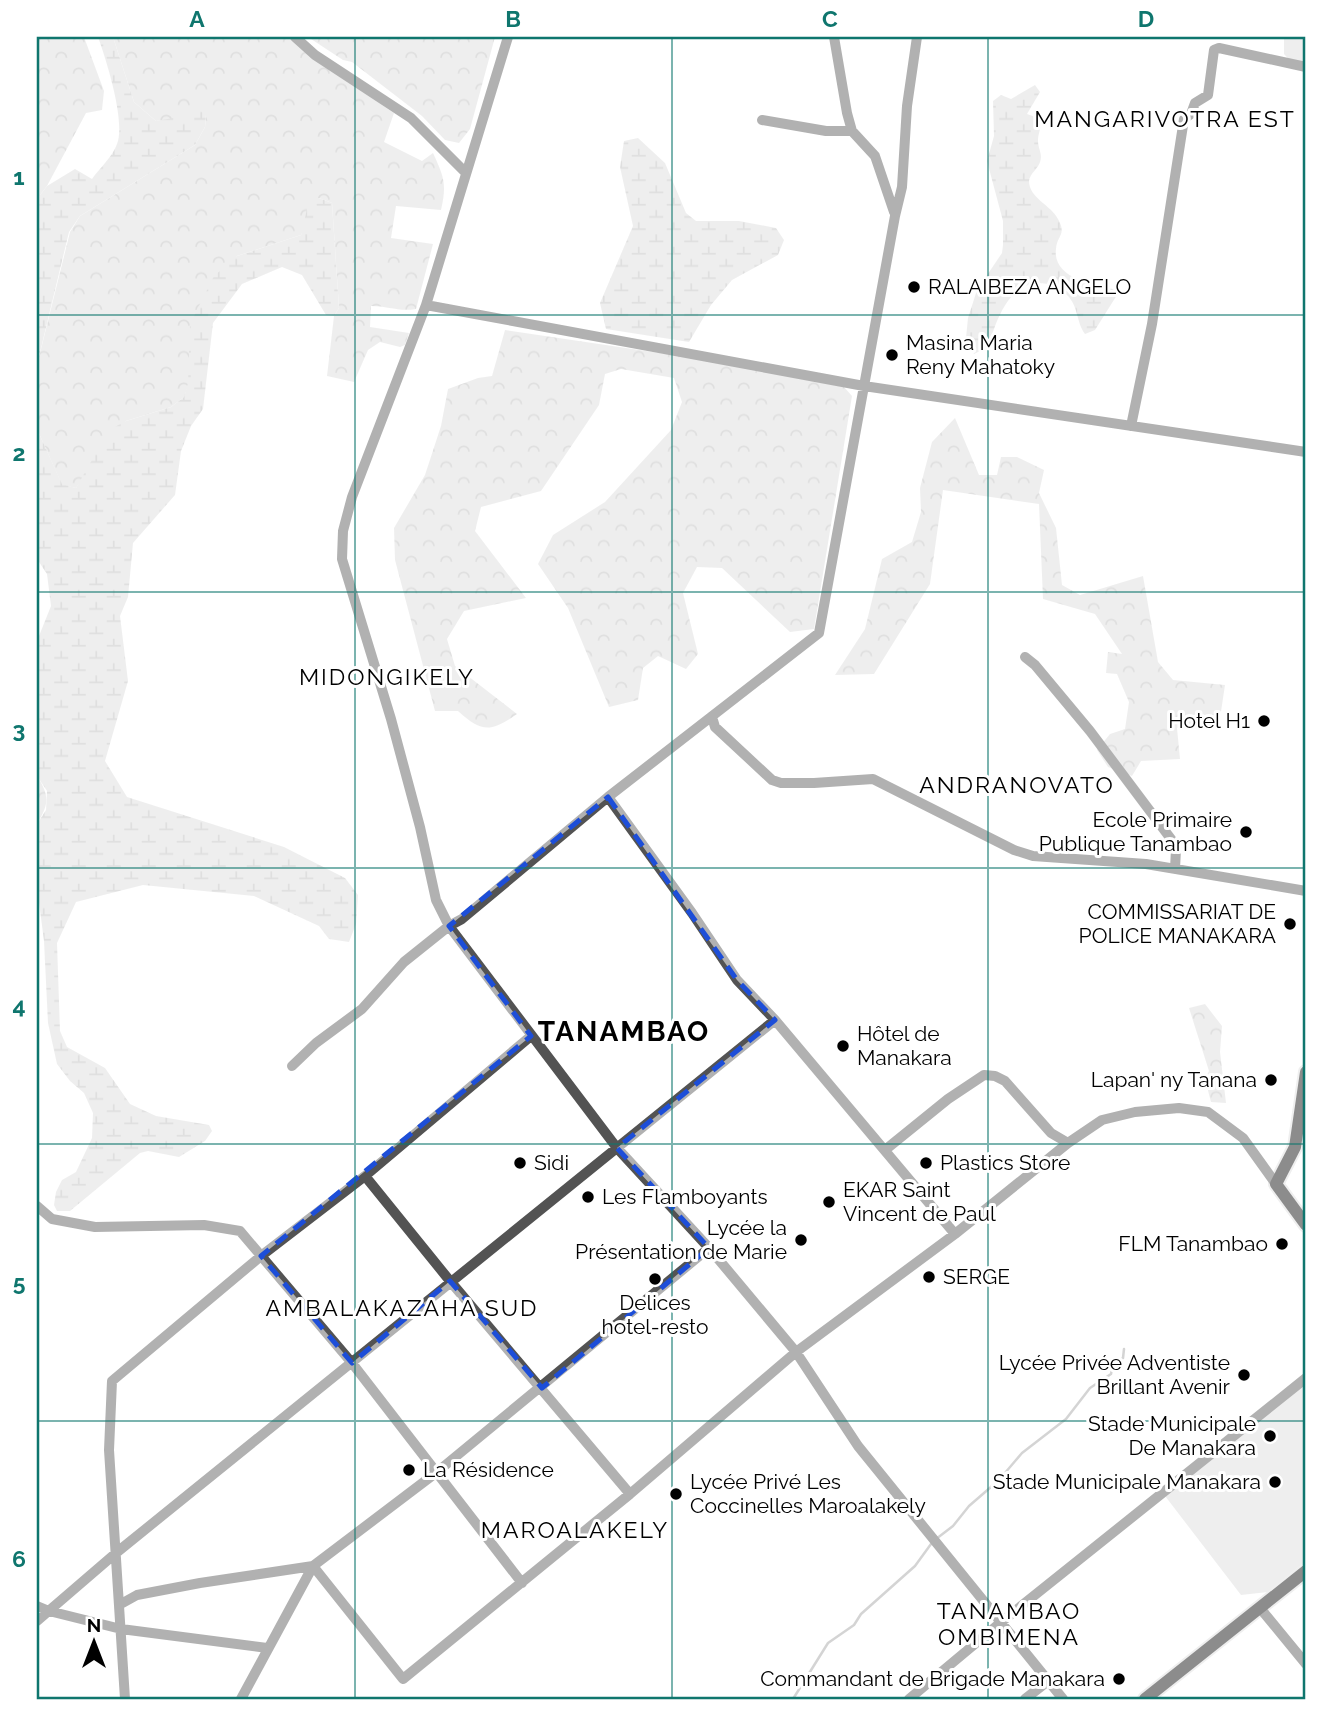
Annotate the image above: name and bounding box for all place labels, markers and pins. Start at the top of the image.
place label: RALAIBEZA ANGELO [928,274,1131,299]
marker: RALAIBEZA ANGELO [906,279,922,295]
place label: Masina Maria Reny Mahatoky [906,330,1055,379]
marker: Masina Maria Reny Mahatoky [884,347,900,363]
place label: Hotel H1 [1168,708,1250,733]
marker: Hotel H1 [1256,713,1272,729]
place label: Ecole Primaire Publique Tanambao [1039,807,1232,856]
marker: Ecole Primaire Publique Tanambao [1238,824,1254,840]
place label: COMMISSARIAT DE POLICE MANAKARA [1079,899,1276,948]
marker: COMMISSARIAT DE POLICE MANAKARA [1282,916,1298,932]
place label: Hôtel de Manakara [857,1021,952,1070]
marker: Hôtel de Manakara [835,1038,851,1054]
place label: Lapan' ny Tanana [1091,1067,1257,1092]
marker: Lapan' ny Tanana [1263,1072,1279,1088]
place label: Sidi [534,1150,569,1175]
place label: Plastics Store [940,1150,1070,1175]
marker: Sidi [512,1155,528,1171]
marker: Plastics Store [918,1155,934,1171]
place label: EKAR Saint Vincent de Paul [843,1177,996,1226]
place label: Les Flamboyants [602,1184,768,1209]
marker: Les Flamboyants [580,1189,596,1205]
marker: EKAR Saint Vincent de Paul [821,1194,837,1210]
place label: Lycée la Présentation de Marie [575,1215,787,1264]
place label: FLM Tanambao [1118,1231,1268,1256]
marker: Lycée la Présentation de Marie [793,1232,809,1248]
marker: FLM Tanambao [1274,1236,1290,1252]
place label: SERGE [943,1264,1010,1289]
marker: SERGE [921,1269,937,1285]
marker: Delices hotel-resto [647,1271,663,1287]
place label: Delices hotel-resto [602,1290,708,1339]
place label: Lycée Privée Adventiste Brillant Avenir [999,1350,1231,1399]
marker: Lycée Privée Adventiste Brillant Avenir [1236,1367,1252,1383]
place label: Stade Municipale De Manakara [1088,1411,1256,1460]
marker: Stade Municipale De Manakara [1262,1428,1278,1444]
place label: La Résidence [423,1457,554,1482]
marker: La Résidence [401,1462,417,1478]
place label: Lycée Privé Les Coccinelles Maroalakely [690,1469,926,1518]
place label: Stade Municipale Manakara [993,1469,1261,1494]
marker: Stade Municipale Manakara [1267,1474,1283,1490]
marker: Lycée Privé Les Coccinelles Maroalakely [668,1486,684,1502]
place label: Commandant de Brigade Manakara [760,1666,1105,1691]
marker: Commandant de Brigade Manakara [1111,1671,1127,1687]

